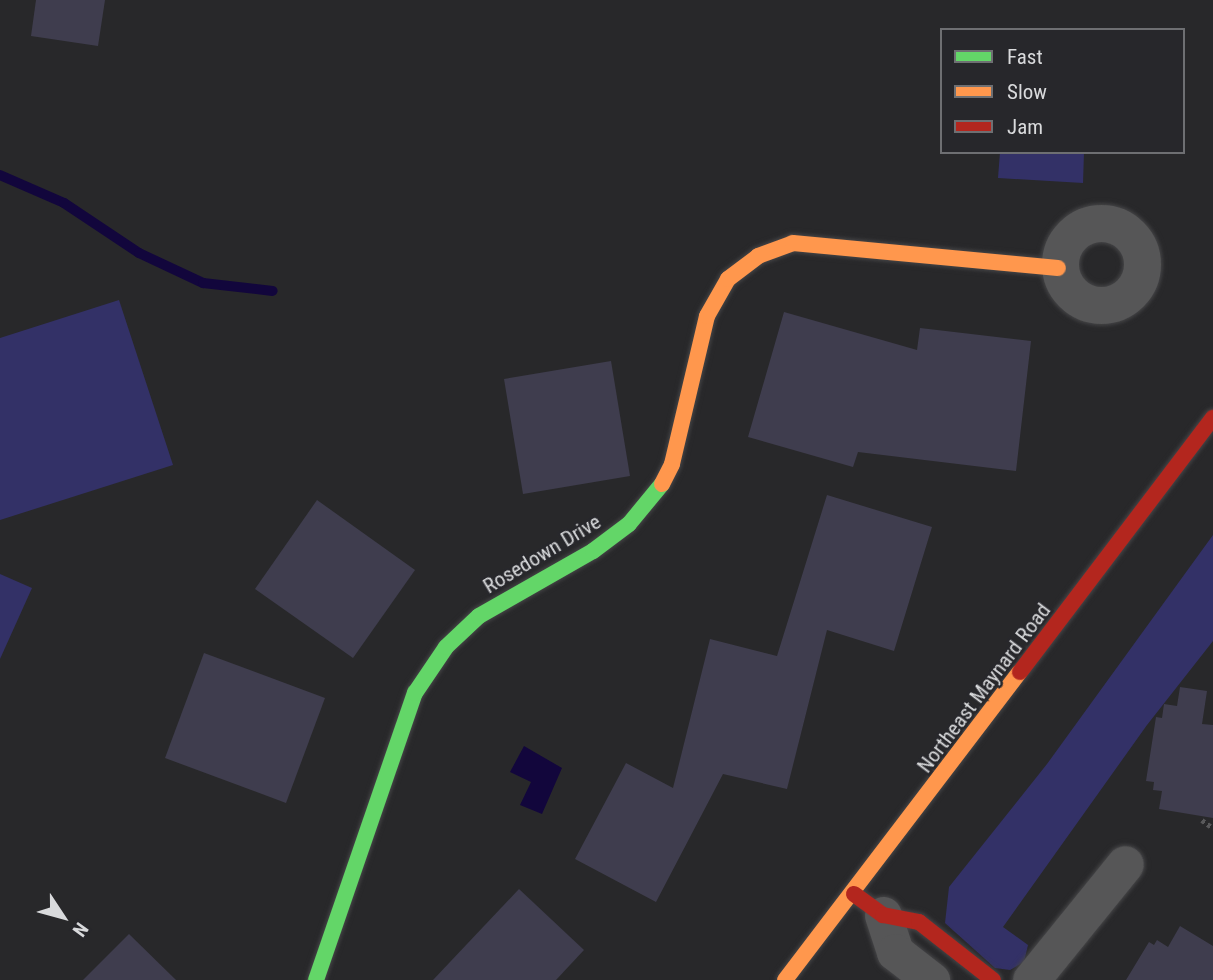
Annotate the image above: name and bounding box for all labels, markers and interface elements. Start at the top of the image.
legend [940,28,1185,154]
text: Fast [1007,45,1043,69]
text: Slow [1007,80,1047,104]
text: Jam [1007,115,1043,139]
street label: Rosedown Drive [479,509,605,599]
street label: Northeast Maynard Road [912,598,1056,778]
north arrow [28,882,98,952]
text: N [68,918,93,941]

